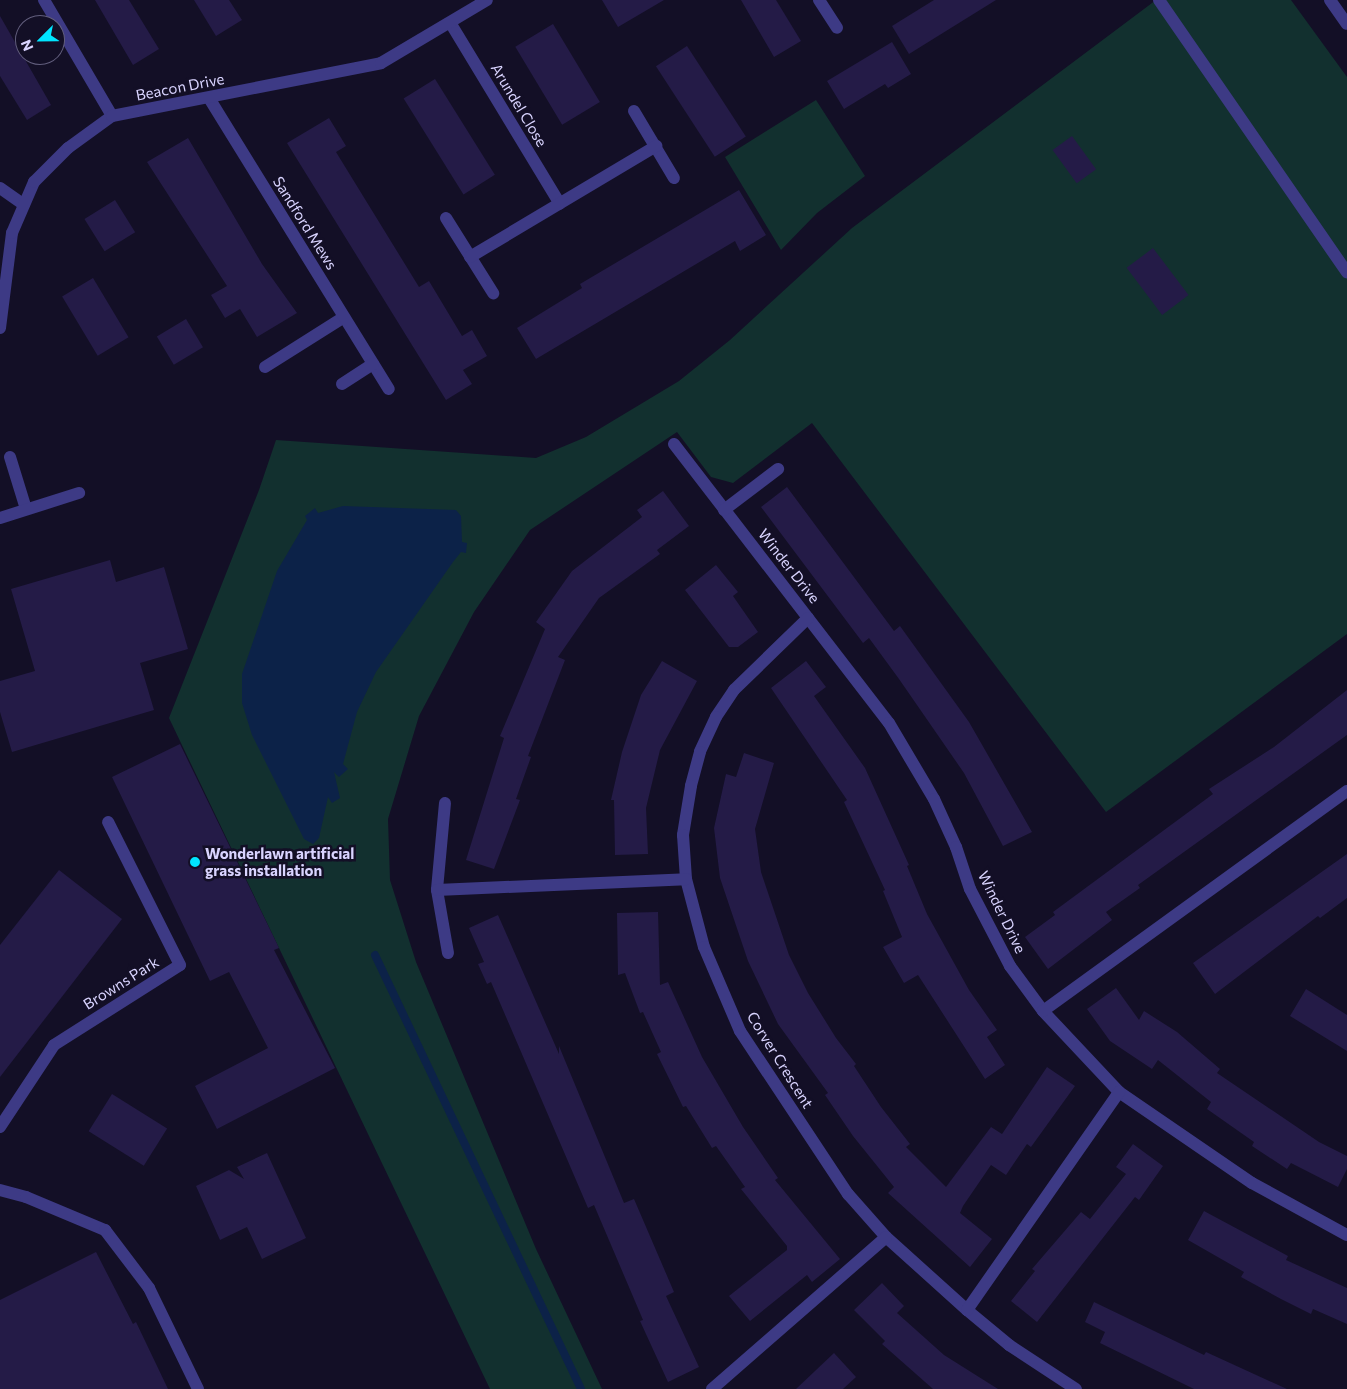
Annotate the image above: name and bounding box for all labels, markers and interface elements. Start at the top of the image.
north arrow [15,15,65,65]
text: N [17,38,37,54]
street label: Arundel Close [487,60,551,150]
street label: Beacon Drive [134,70,226,104]
street label: Sandford Mews [269,173,341,273]
street label: Winder Drive [754,525,824,607]
place label: Wonderlawn artificial grass installation [205,844,354,879]
marker: Wonderlawn artificial grass installation [189,856,201,868]
street label: Winder Drive [974,868,1030,956]
street label: Browns Park [80,953,162,1013]
street label: Corver Crescent [743,1008,817,1112]

